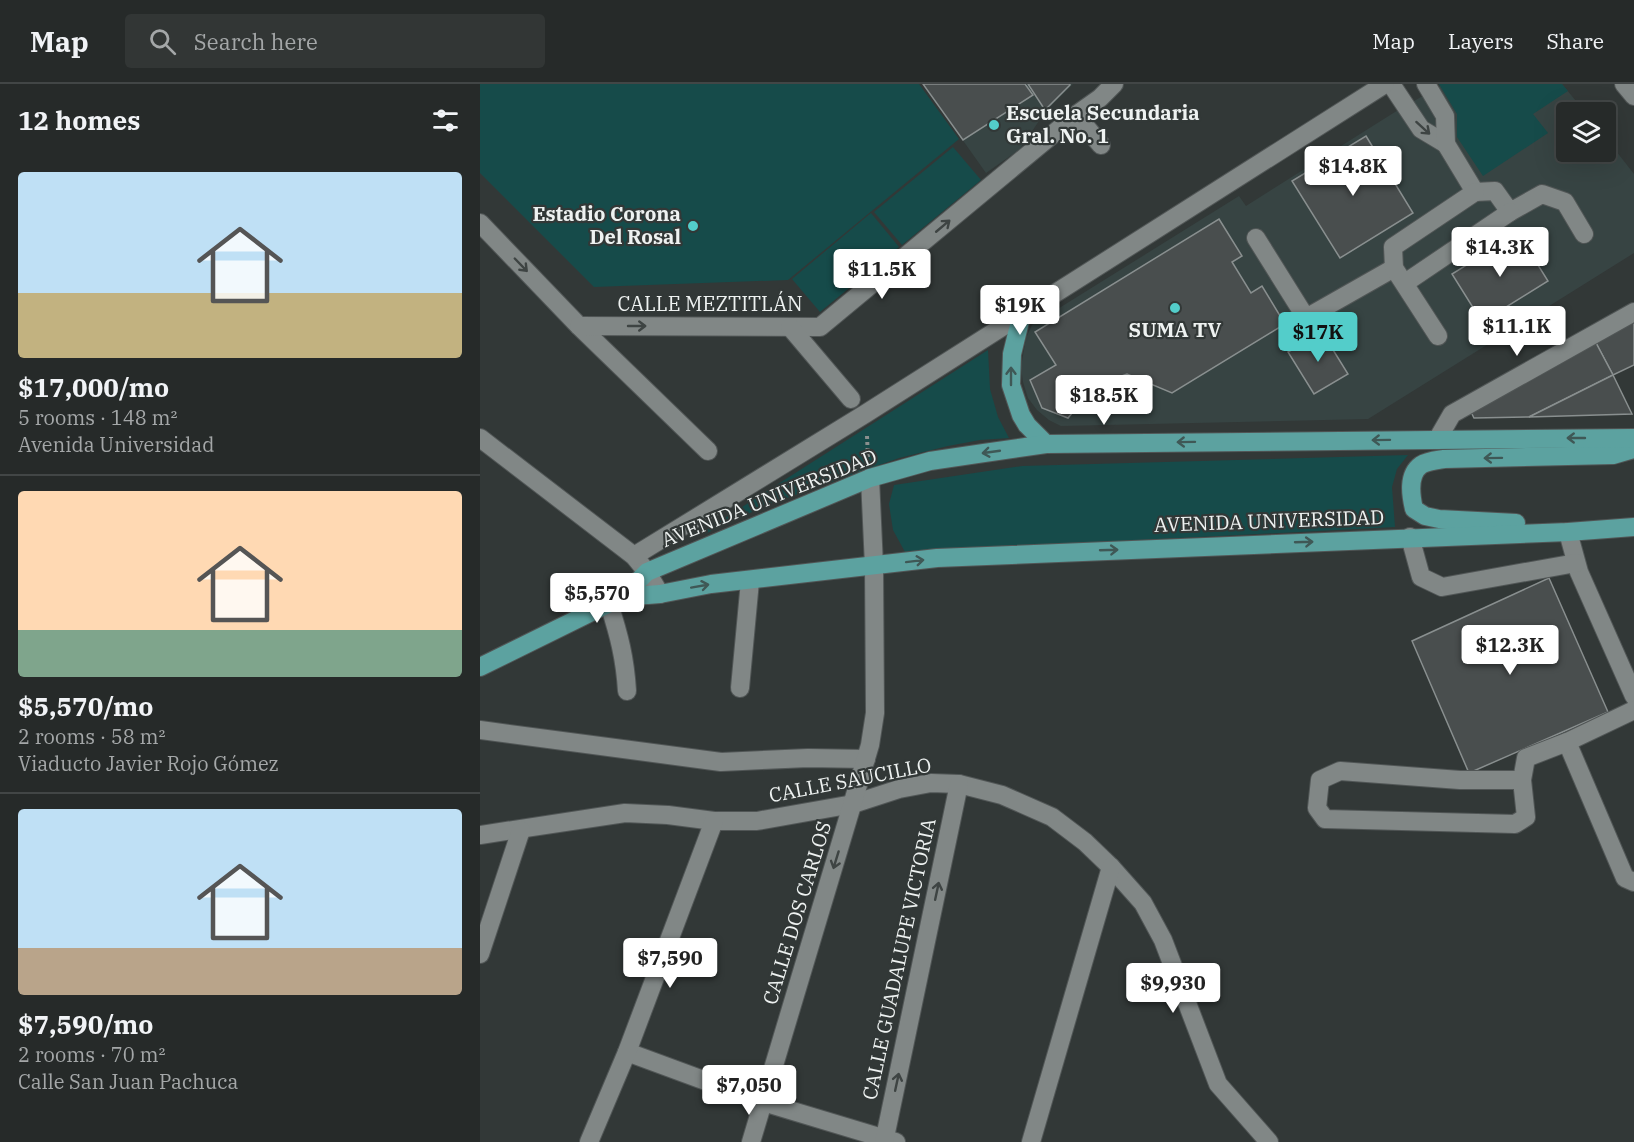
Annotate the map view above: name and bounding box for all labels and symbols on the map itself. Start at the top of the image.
place label: Escuela Secundaria Gral. No. 1 [1006,99,1200,149]
marker: Escuela Secundaria Gral. No. 1 [987,118,1001,132]
one-way arrow [1415,121,1430,135]
pin: $14.8K [1304,146,1402,197]
place label: Estadio Corona Del Rosal [532,200,681,250]
marker: Estadio Corona Del Rosal [686,219,700,233]
one-way arrow [935,219,951,232]
pin: $14.3K [1451,227,1549,278]
pin: $11.5K [833,249,931,300]
one-way arrow [513,258,528,273]
pin: $19K [984,285,1056,336]
street label: CALLE MEZTITLÁN [618,290,802,317]
marker: SUMA TV [1168,301,1182,315]
pin: $11.1K [1468,306,1566,357]
pin: $17K [1282,312,1354,363]
place label: SUMA TV [1129,316,1222,343]
one-way arrow [627,320,647,332]
one-way arrow [1005,367,1017,387]
pin: $18.5K [1055,375,1153,426]
one-way arrow [1566,433,1586,444]
one-way arrow [1371,434,1391,446]
one-way arrow [1176,437,1196,448]
street label: AVENIDA UNIVERSIDAD [657,442,881,553]
one-way arrow [982,447,1001,458]
one-way arrow [1483,452,1503,464]
street label: AVENIDA UNIVERSIDAD [1154,503,1384,538]
one-way arrow [1294,536,1314,547]
one-way arrow [1099,545,1119,556]
one-way arrow [904,555,924,566]
pin: $5,570 [548,573,646,624]
one-way arrow [690,581,710,592]
pin: $12.3K [1461,625,1559,676]
street label: CALLE SAUCILLO [766,751,933,808]
street label: CALLE GUADALUPE VICTORIA [855,815,942,1102]
street label: CALLE DOS CARLOS [756,818,837,1008]
one-way arrow [830,850,841,869]
one-way arrow [931,881,943,900]
pin: $7,590 [621,938,719,989]
pin: $9,930 [1124,963,1222,1014]
pin: $7,050 [700,1065,798,1116]
one-way arrow [892,1072,903,1092]

